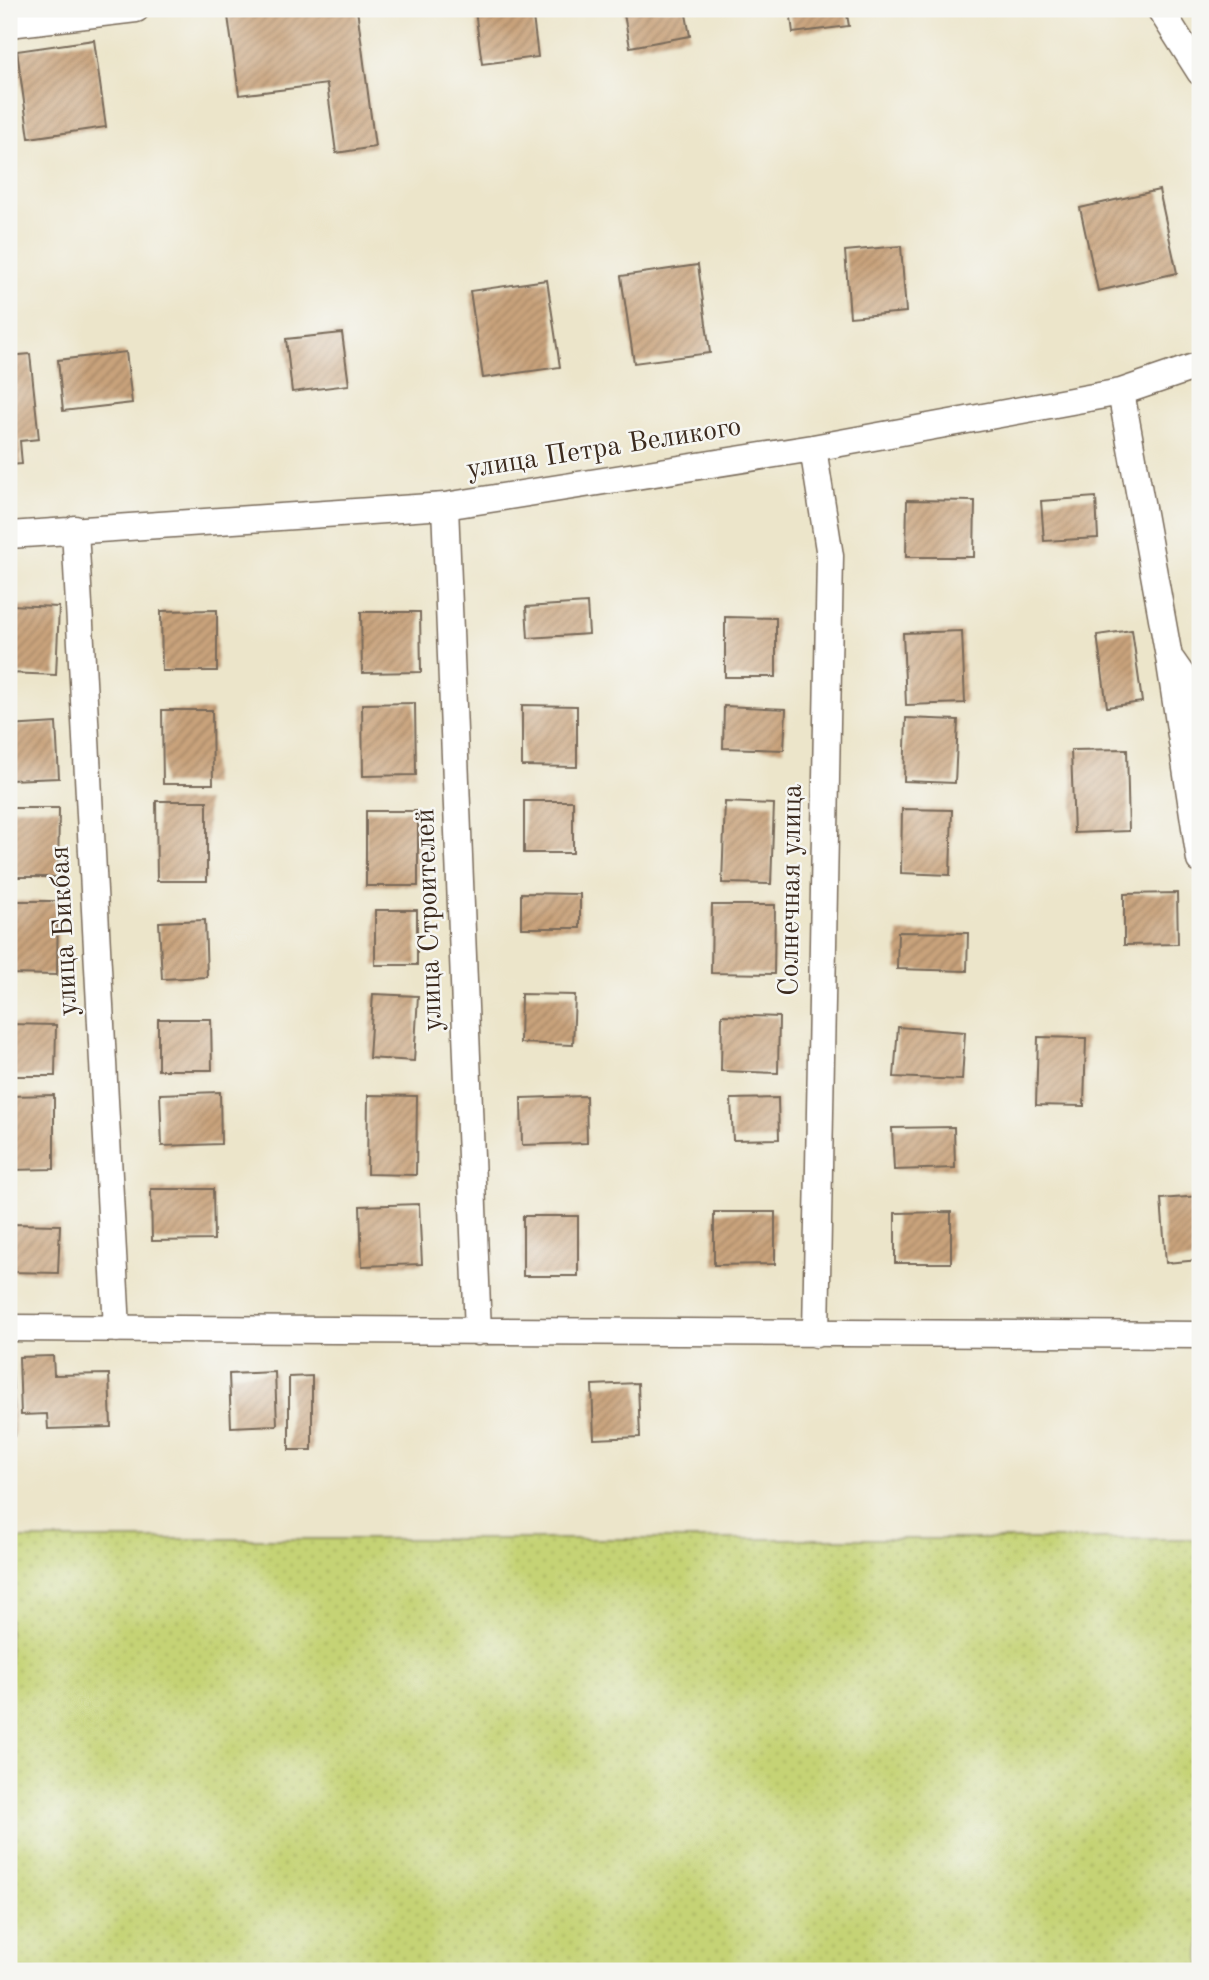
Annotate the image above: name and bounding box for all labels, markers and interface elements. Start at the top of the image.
street label: улица Петра Великого [465,413,743,485]
street label: Солнечная улица [776,784,808,996]
street label: улица Строителей [412,808,448,1032]
street label: улица Бикбая [47,845,83,1017]

